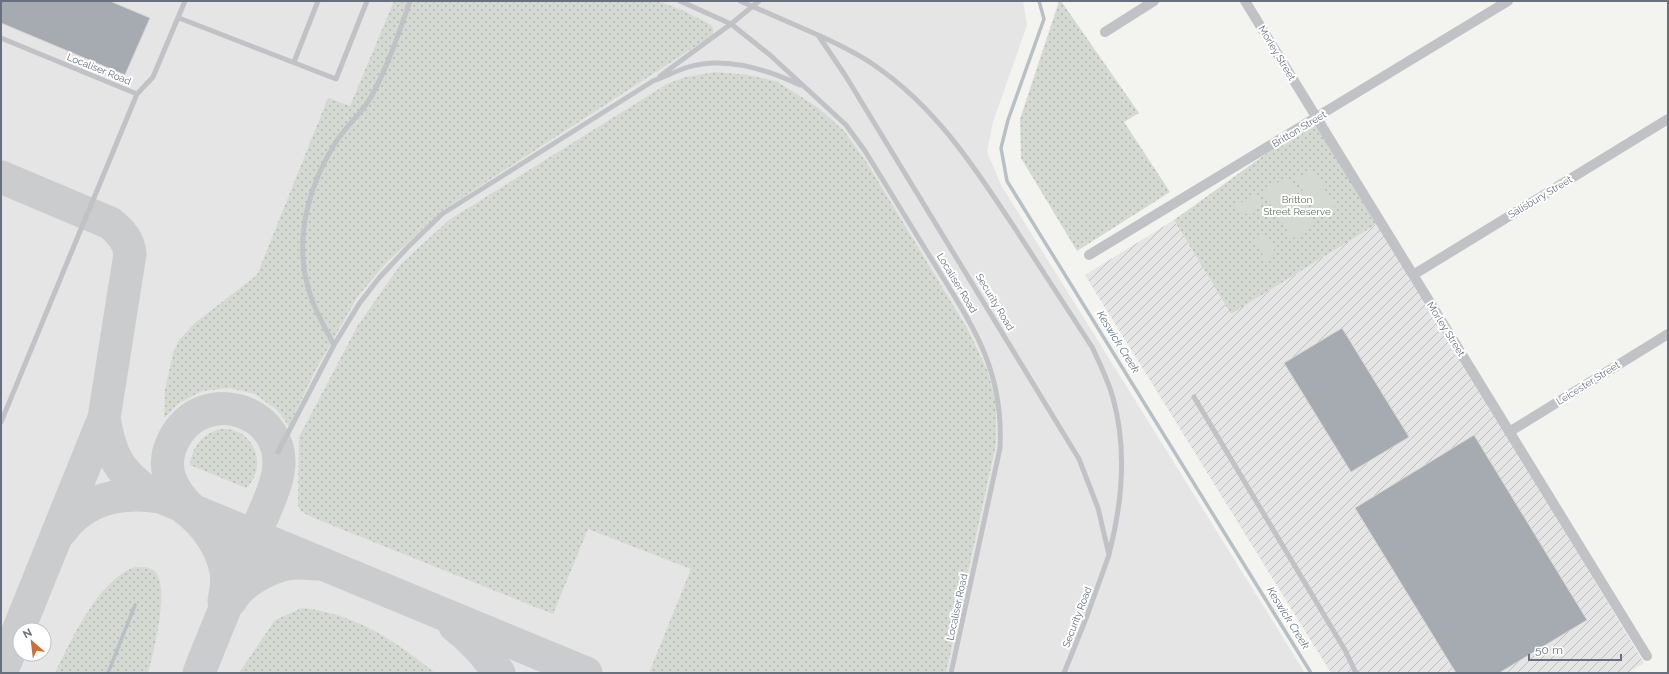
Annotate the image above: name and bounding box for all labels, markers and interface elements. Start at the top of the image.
street label: Morley Street [1256,24,1298,83]
street label: Localiser Road [65,51,133,87]
street label: Britton Street [1270,108,1329,149]
street label: Salisbury Street [1506,173,1574,220]
park label: Britton Street Reserve [1263,194,1331,217]
street label: Localiser Road [935,251,979,315]
street label: Security Road [974,272,1016,332]
street label: Morley Street [1425,300,1467,359]
water label: Keswick Creek [1094,308,1142,376]
street label: Leicester Street [1554,359,1622,407]
street label: Localiser Road [945,573,969,641]
water label: Keswick Creek [1264,584,1312,652]
street label: Security Road [1060,585,1094,649]
north arrow [12,622,52,662]
text: N [21,626,34,641]
scale bar [1529,636,1621,662]
text: 50 m [1535,643,1563,657]

